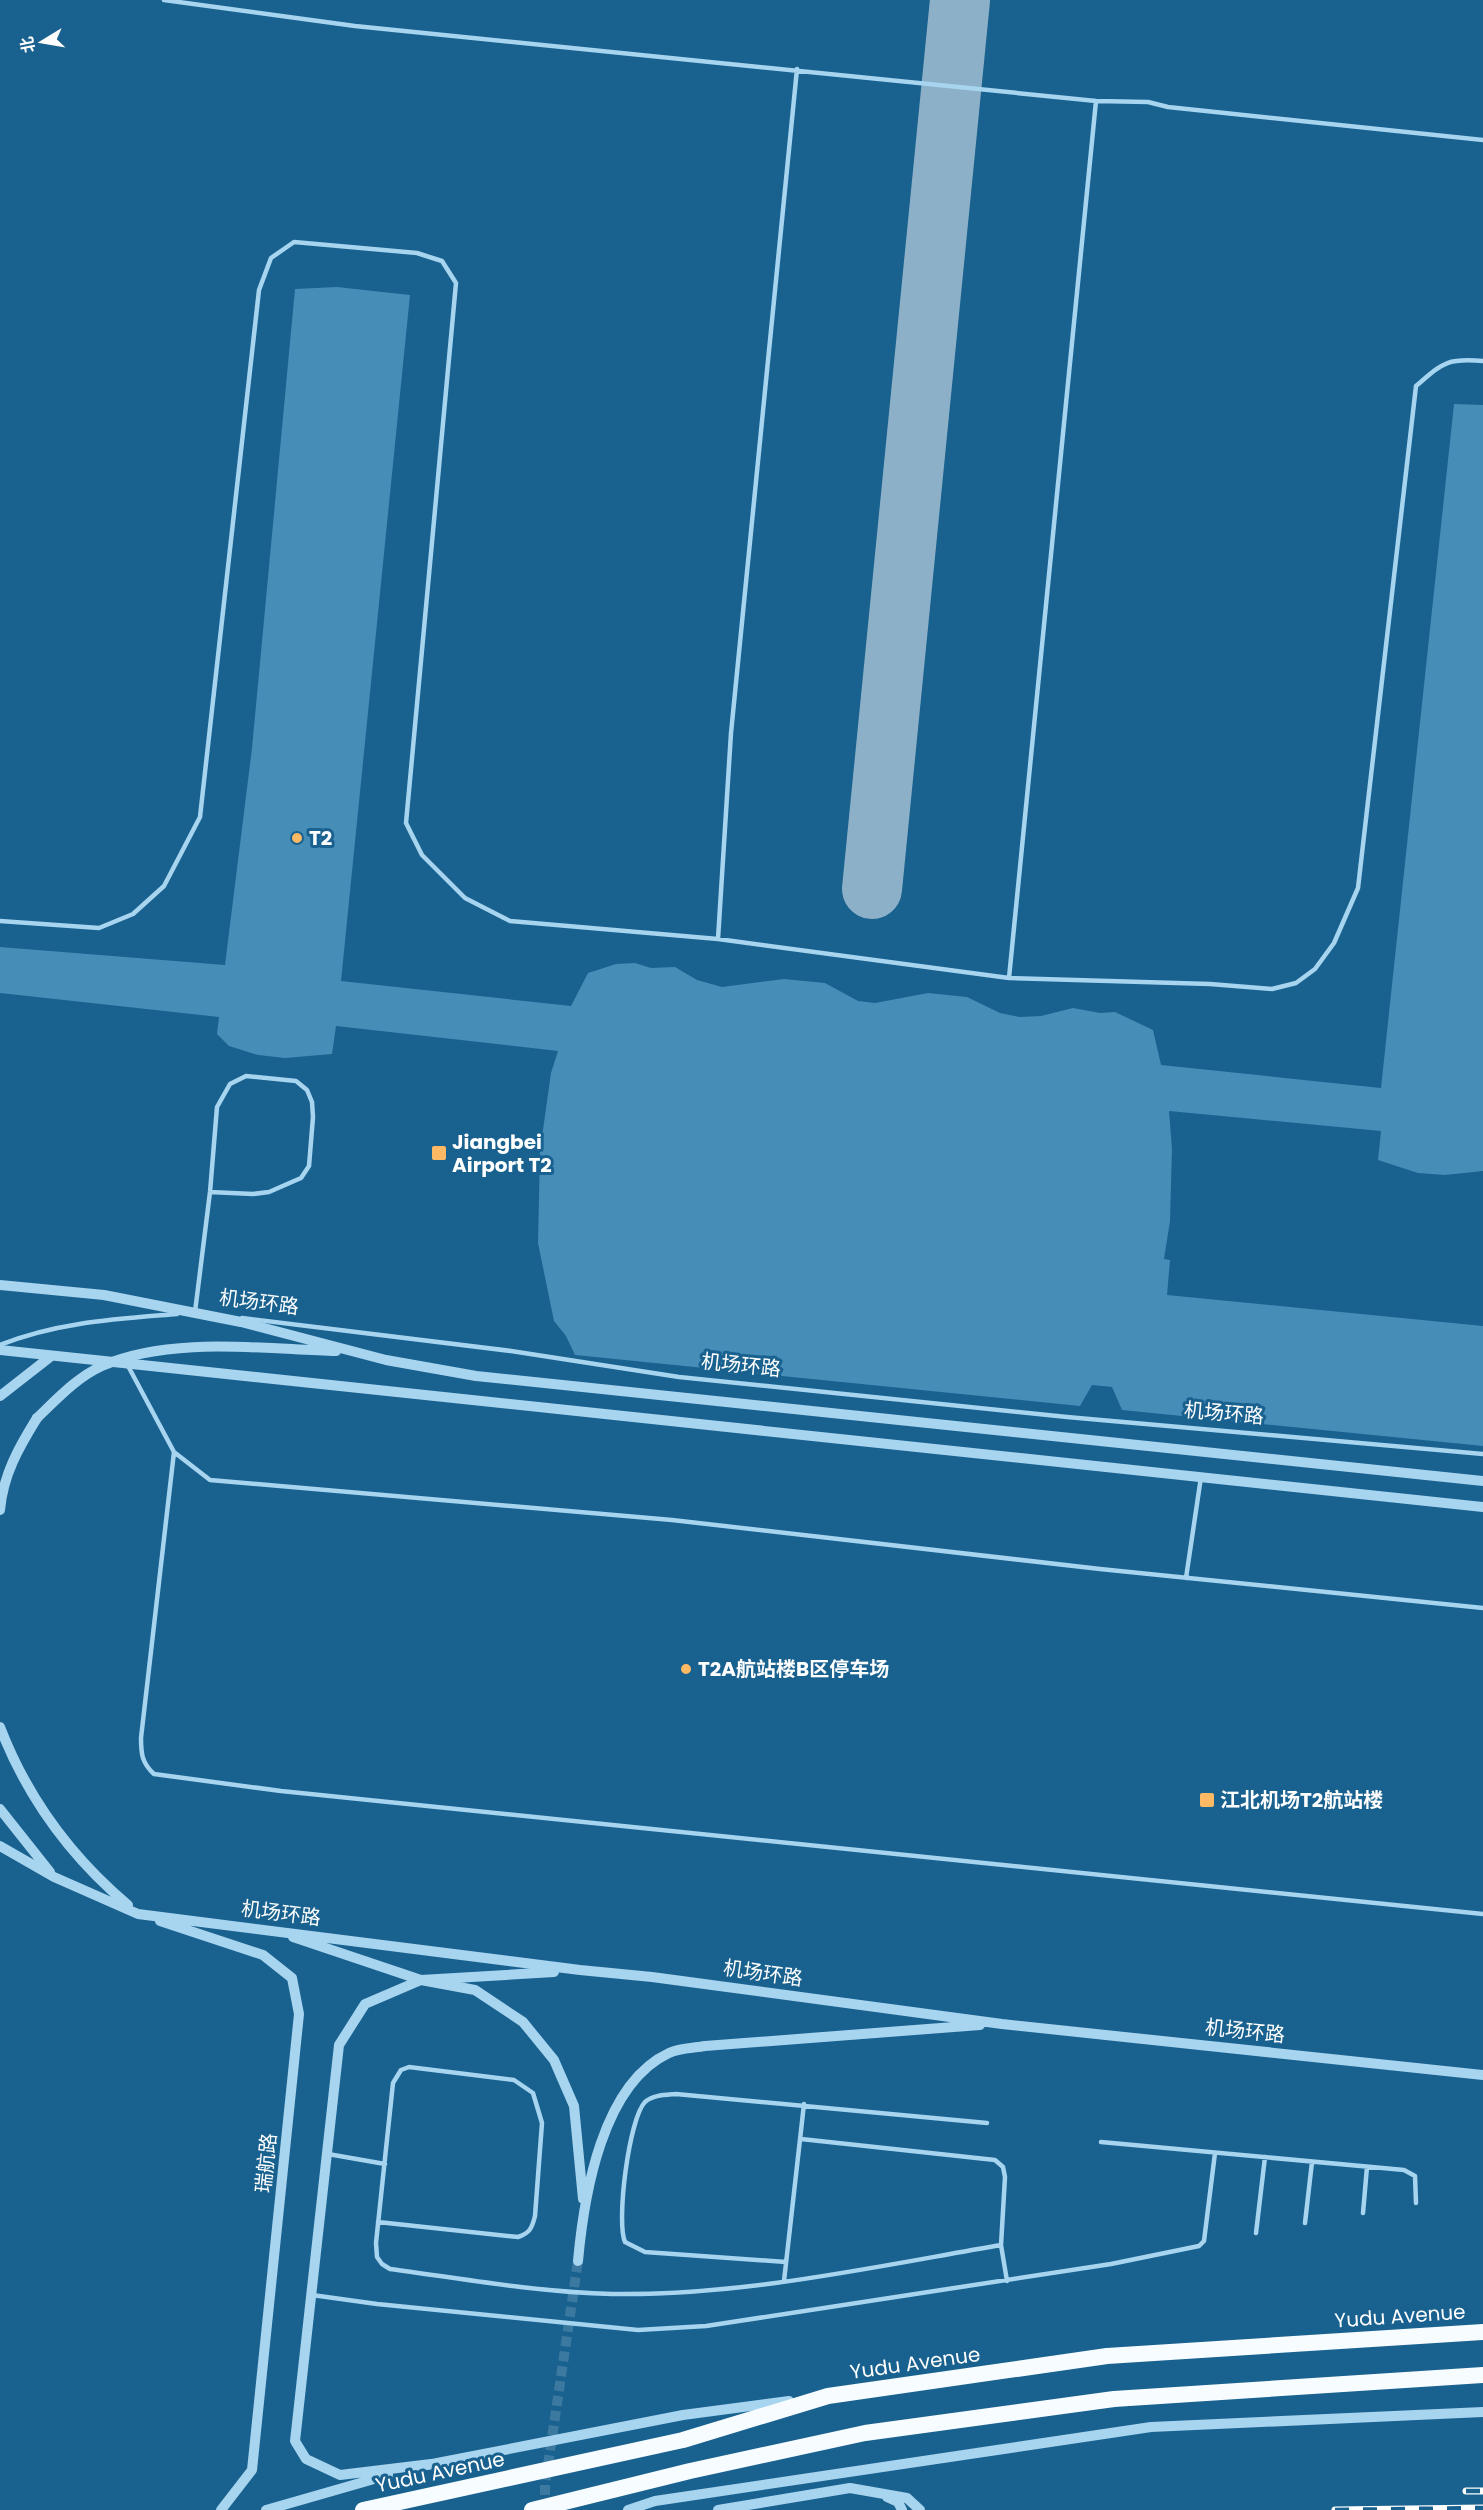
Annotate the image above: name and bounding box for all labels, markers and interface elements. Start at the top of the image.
north arrow [12,12,72,72]
text: 北 [15,35,41,55]
place label: T2 [309,824,332,852]
marker: T2 [290,831,304,845]
place label: Jiangbei Airport T2 [452,1128,552,1179]
marker: Jiangbei Airport T2 [430,1144,448,1162]
street label: 机场环路 [218,1283,300,1321]
street label: 机场环路 [700,1347,782,1383]
street label: 机场环路 [1183,1396,1265,1430]
place label: T2A航站楼B区停车场 [698,1655,889,1683]
marker: T2A航站楼B区停车场 [679,1662,693,1676]
place label: 江北机场T2航站楼 [1220,1786,1383,1814]
marker: 江北机场T2航站楼 [1198,1791,1216,1809]
street label: 机场环路 [240,1894,322,1932]
street label: 机场环路 [721,1954,805,1992]
street label: 机场环路 [1204,2013,1286,2049]
street label: 瑞航路 [249,2132,283,2194]
street label: Yudu Avenue [1334,2297,1466,2335]
street label: Yudu Avenue [848,2340,982,2386]
street label: Yudu Avenue [373,2445,507,2499]

